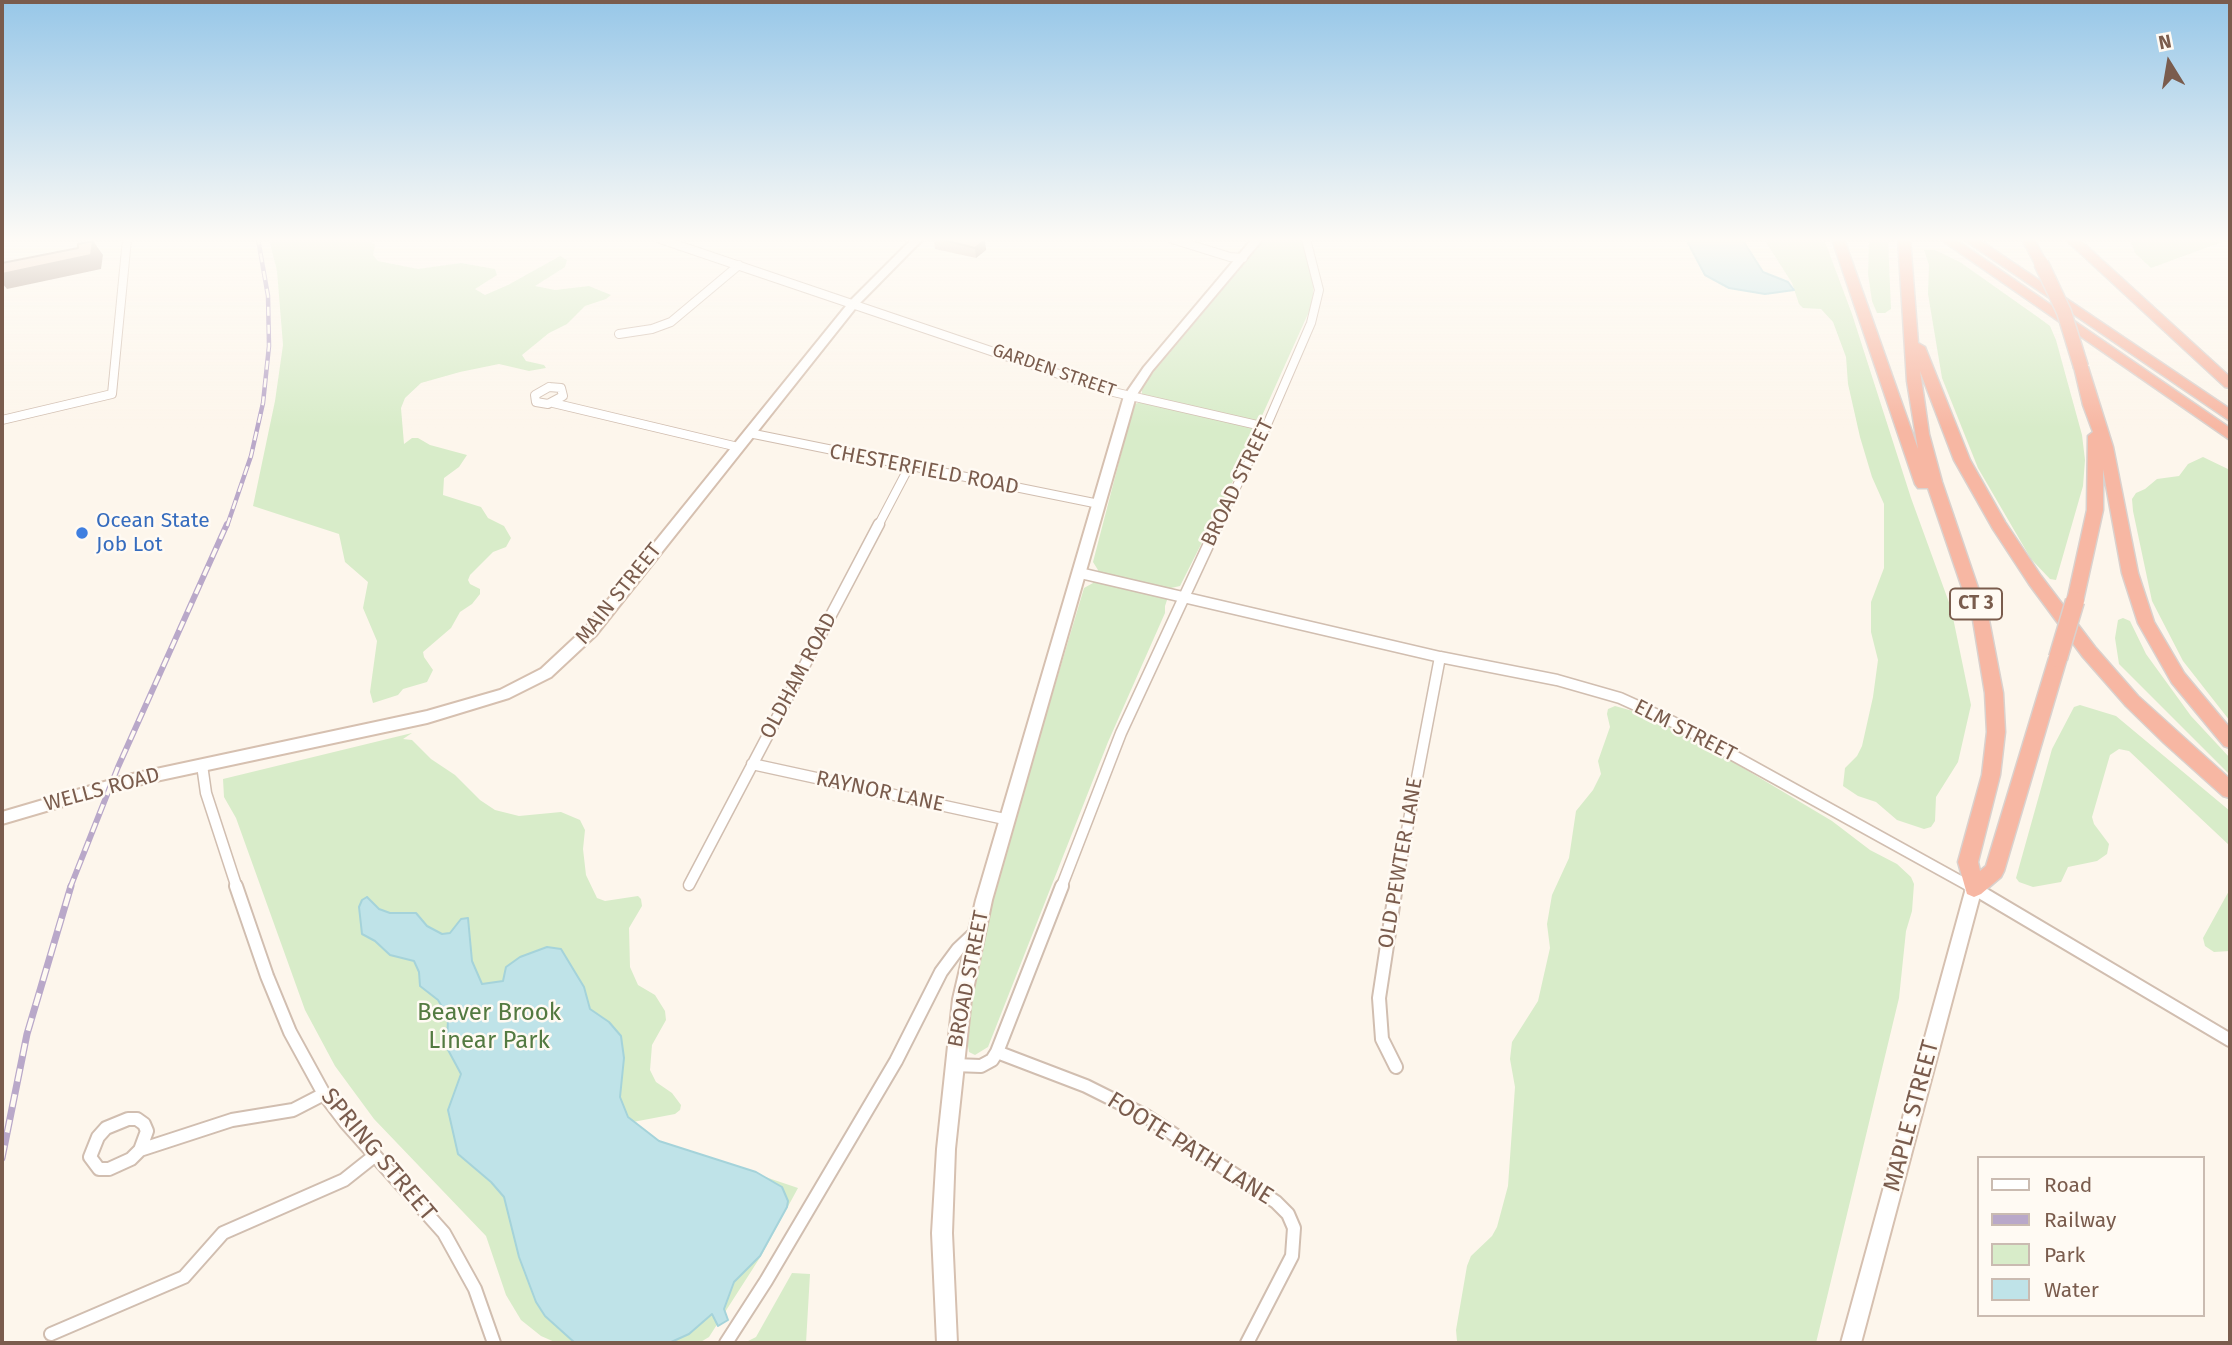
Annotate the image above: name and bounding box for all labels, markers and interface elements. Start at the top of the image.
north arrow [2134,28,2204,98]
text: N [2157,29,2173,54]
street label: GARDEN STREET [989,340,1119,402]
street label: BROAD STREET [1196,415,1280,551]
street label: CHESTERFIELD ROAD [827,439,1021,501]
place label: Ocean State Job Lot [96,508,210,558]
marker: Ocean State Job Lot [74,525,90,541]
street label: MAIN STREET [571,539,667,649]
road number: CT 3 [1950,589,2002,620]
street label: OLDHAM ROAD [755,609,843,743]
street label: ELM STREET [1630,695,1740,767]
street label: WELLS ROAD [41,762,163,818]
street label: RAYNOR LANE [814,766,946,818]
street label: OLD PEWTER LANE [1374,775,1428,951]
street label: BROAD STREET [943,909,995,1049]
park label: Beaver Brook Linear Park [417,999,561,1055]
street label: MAPLE STREET [1878,1037,1946,1195]
street label: SPRING STREET [314,1083,442,1227]
street label: FOOTE PATH LANE [1102,1086,1278,1212]
legend [1976,1156,2204,1317]
text: Road [2044,1172,2092,1198]
text: Railway [2044,1207,2116,1233]
text: Park [2044,1242,2085,1268]
text: Water [2044,1277,2099,1303]

